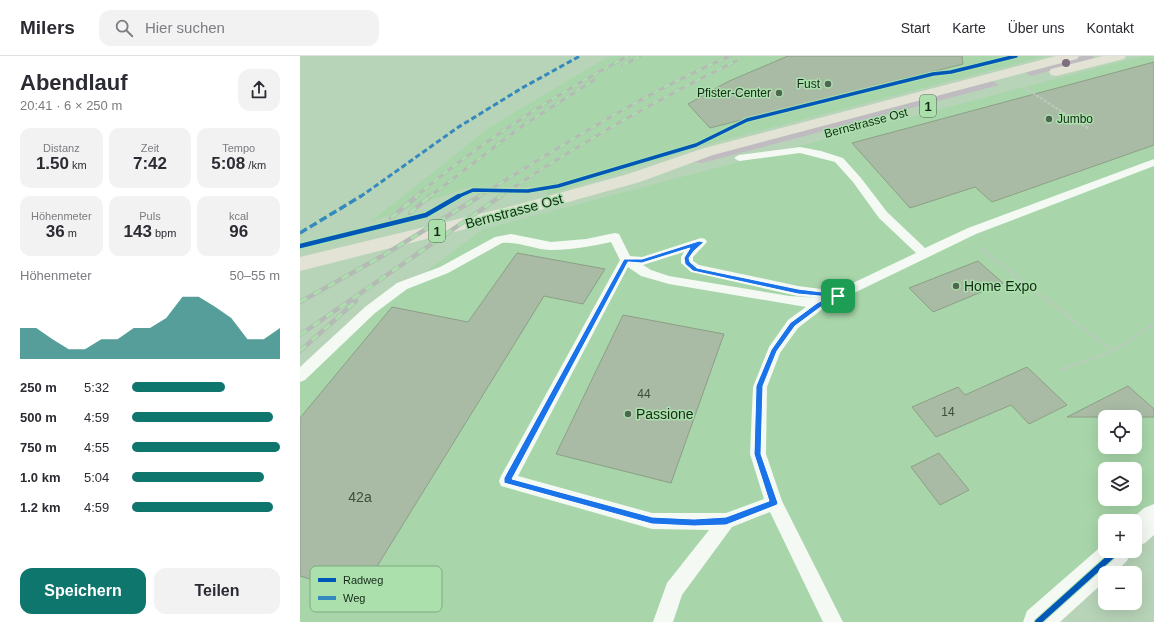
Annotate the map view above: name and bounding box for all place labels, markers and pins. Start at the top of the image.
place label: Fust [797,77,821,91]
marker: Fust [823,79,833,89]
place label: Pfister-Center [697,86,771,100]
marker: Pfister-Center [774,88,784,98]
place label: Jumbo [1057,112,1093,126]
marker: Jumbo [1044,114,1054,124]
place label: Home Expo [964,278,1037,294]
pin [821,279,855,313]
marker: Home Expo [951,281,961,291]
place label: Passione [636,406,694,422]
marker: Passione [623,409,633,419]

